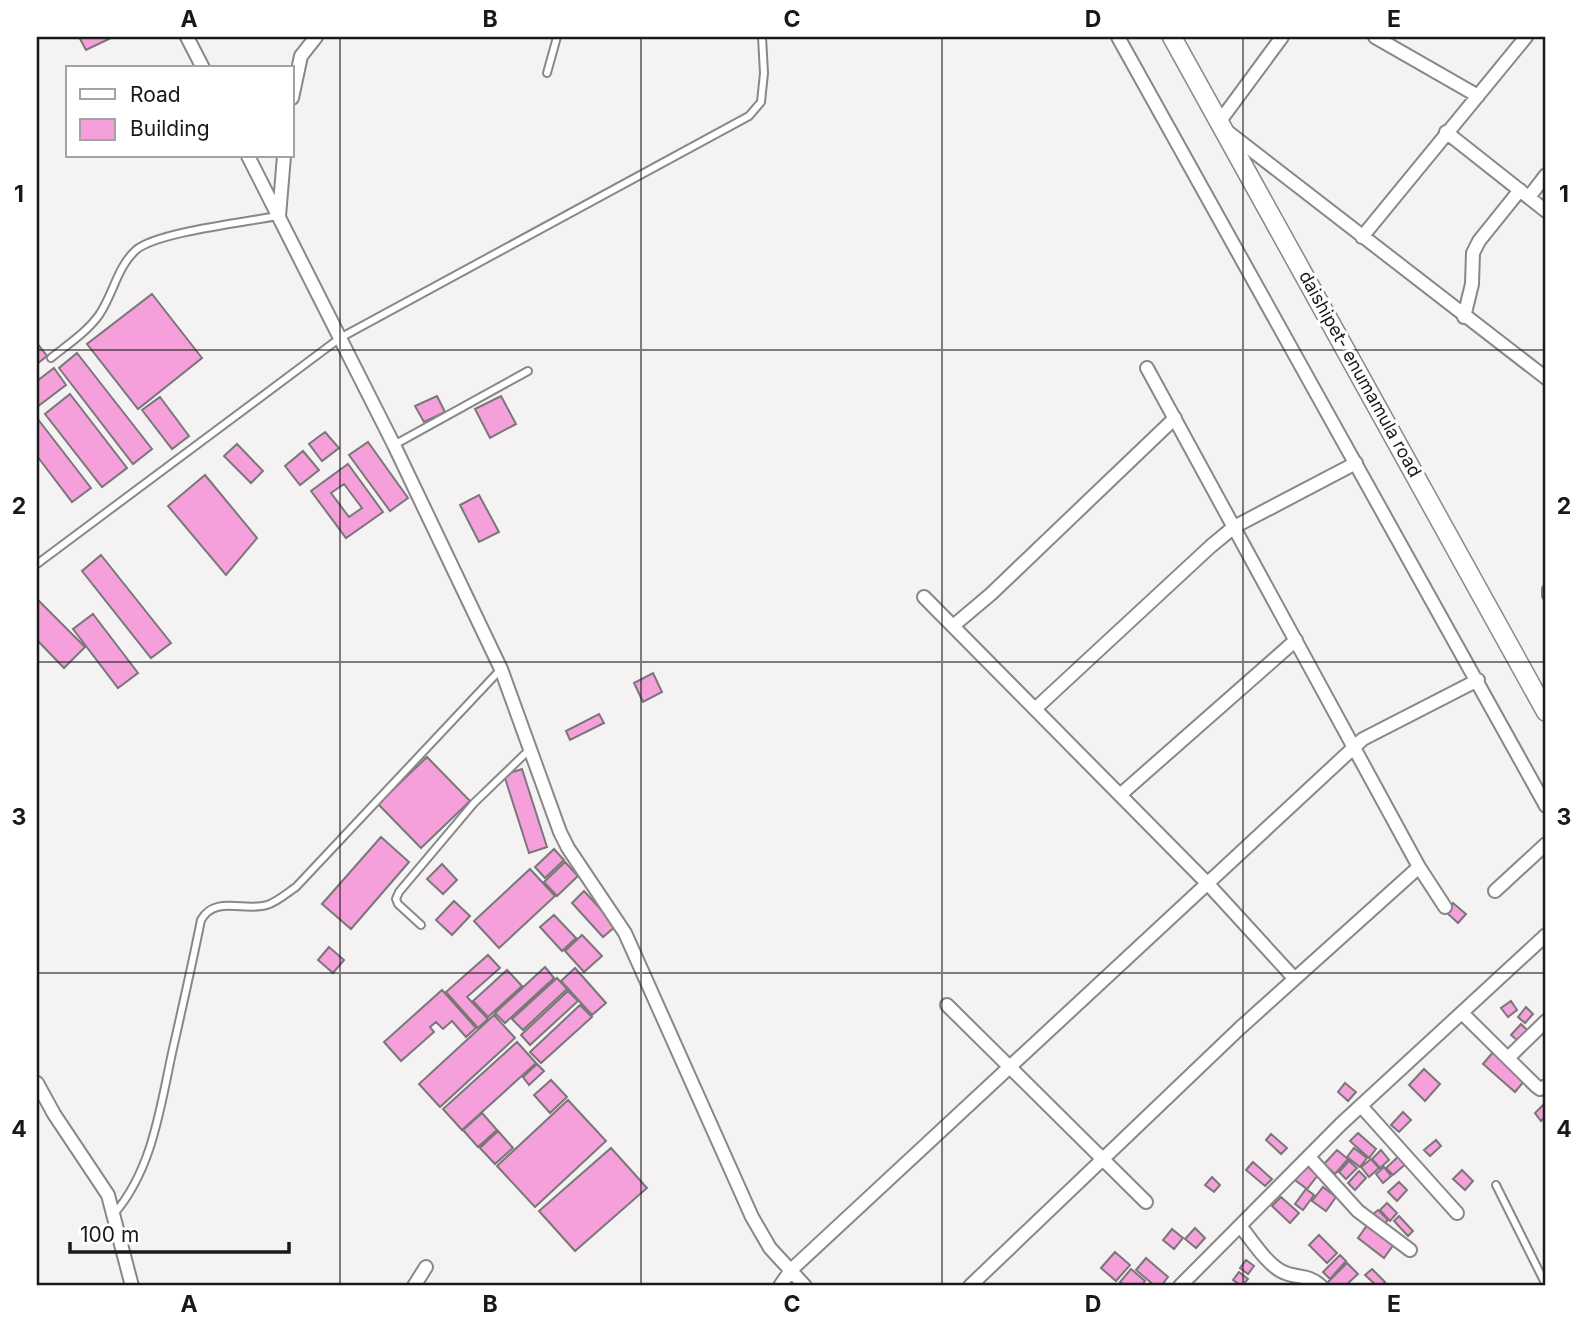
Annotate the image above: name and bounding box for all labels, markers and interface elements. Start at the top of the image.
text: A [180,5,198,33]
text: B [482,5,498,33]
text: C [783,5,801,33]
text: D [1085,5,1101,33]
text: E [1387,5,1401,33]
legend [66,66,294,158]
text: Road [130,82,181,107]
text: Building [130,116,210,141]
text: 1 [14,180,24,208]
text: 1 [1559,180,1569,208]
street label: daishipet- enumamula road [1295,267,1426,481]
text: 2 [12,492,26,520]
text: 2 [1557,492,1571,520]
text: 3 [12,803,26,831]
text: 3 [1557,803,1571,831]
text: 4 [11,1115,27,1143]
text: 4 [1556,1115,1572,1143]
scale bar [70,1211,289,1255]
text: 100 m [80,1222,139,1247]
text: A [180,1290,198,1318]
text: B [482,1290,498,1318]
text: C [783,1290,801,1318]
text: D [1085,1290,1101,1318]
text: E [1387,1290,1401,1318]

